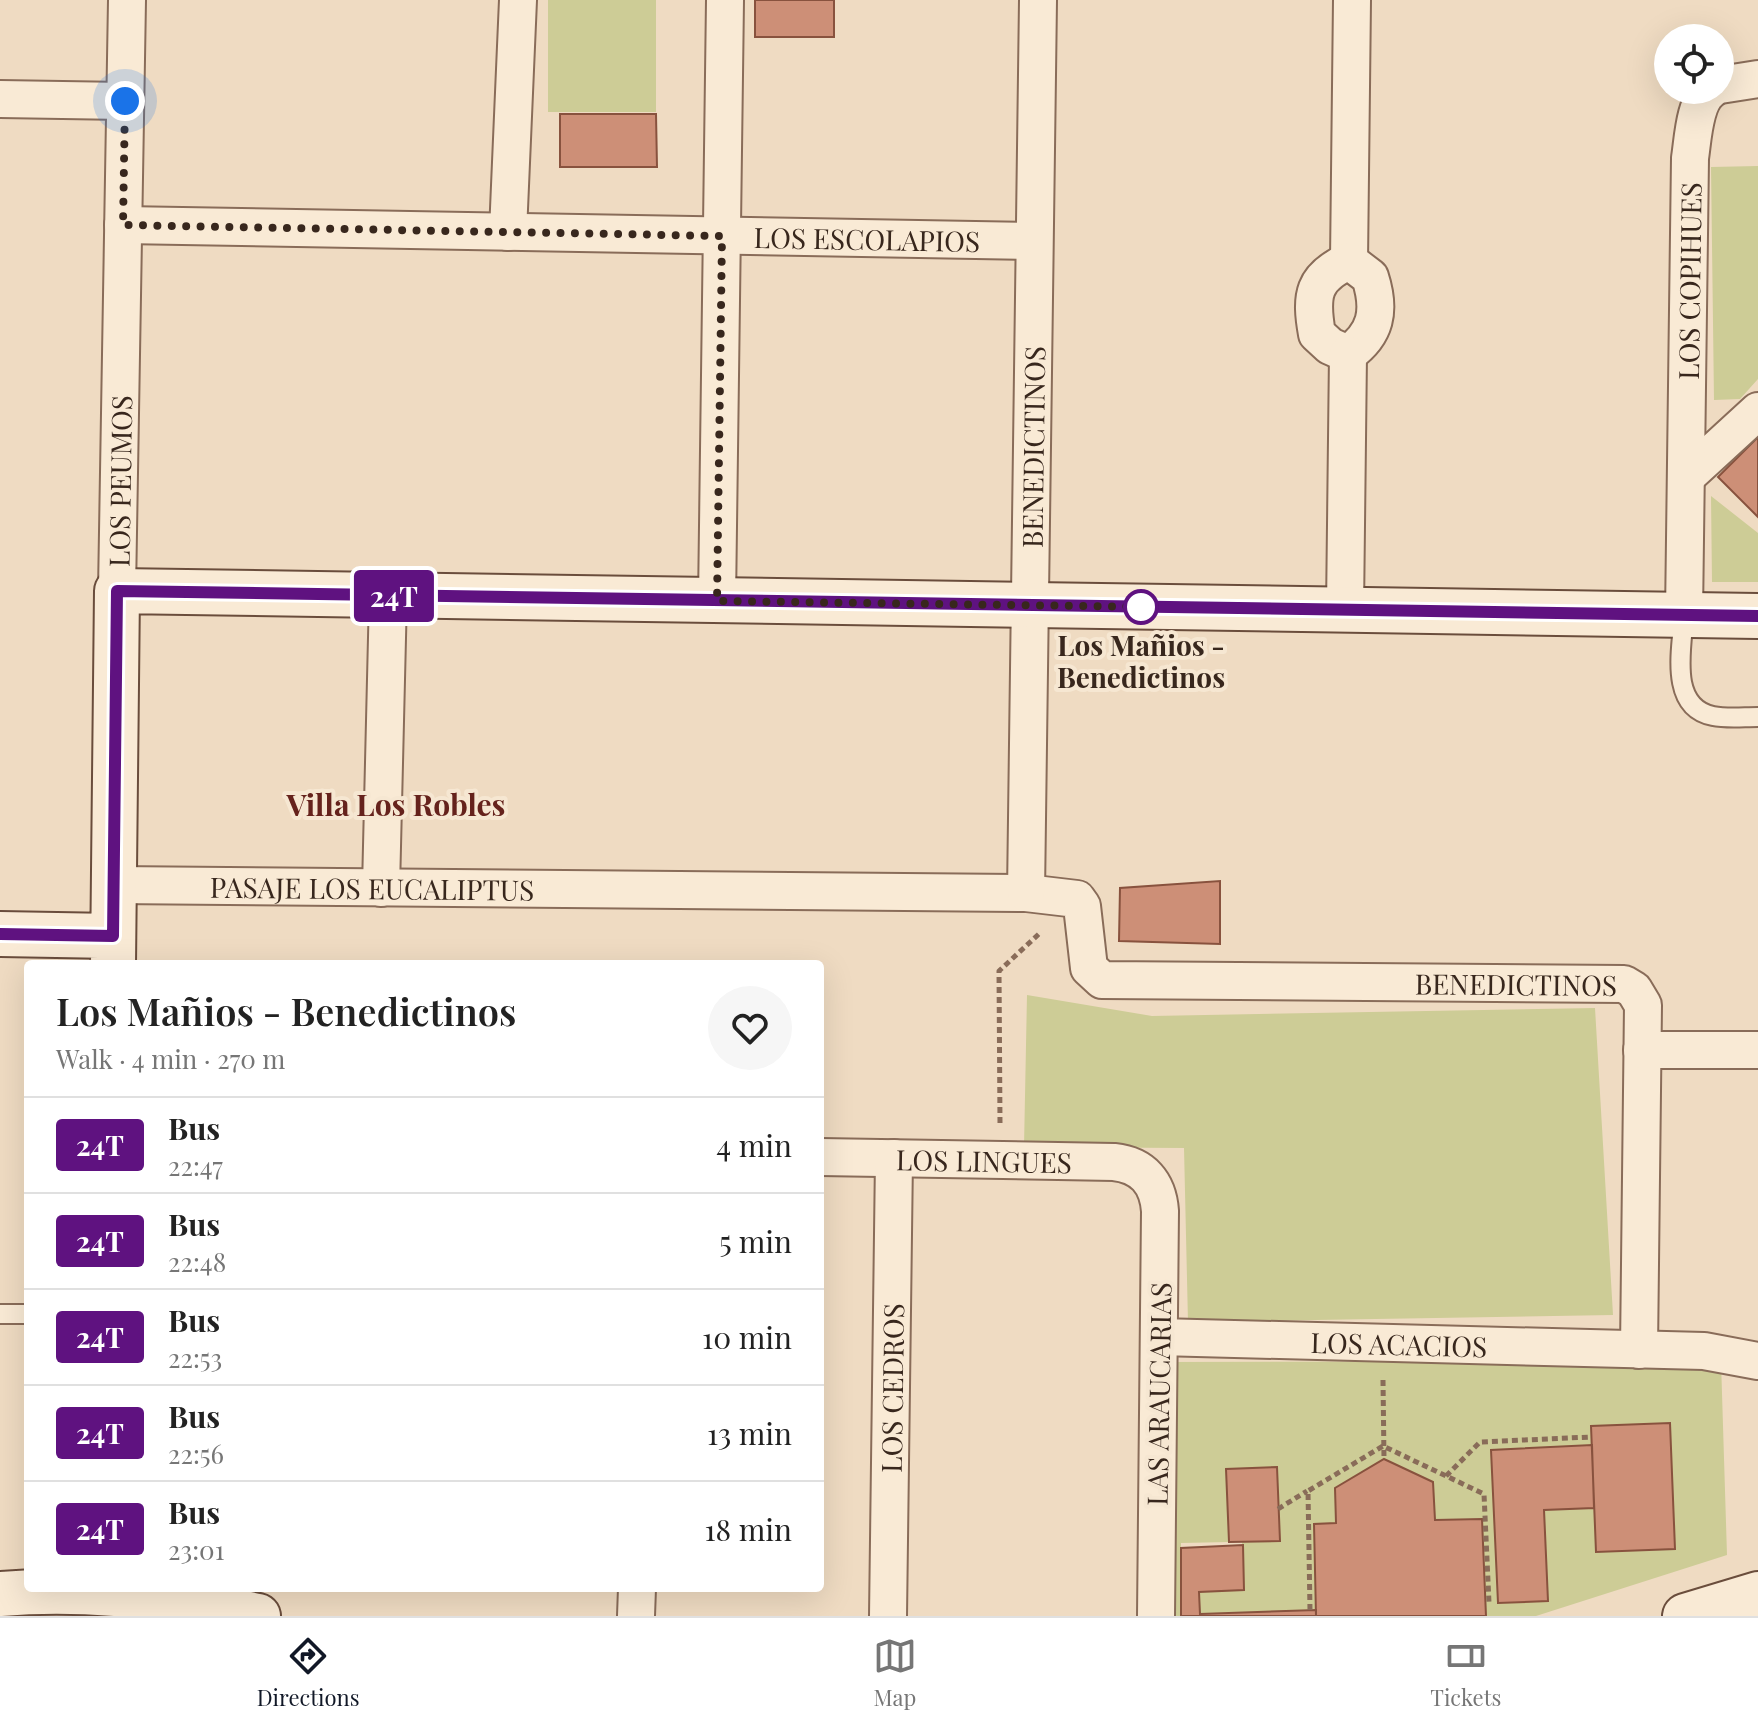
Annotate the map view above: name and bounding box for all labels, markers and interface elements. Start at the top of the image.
map controls [1654,24,1734,104]
button: locate [1654,24,1734,104]
your location [105,81,145,121]
street label: LOS COPIHUES [1669,182,1708,380]
street label: LOS ESCOLAPIOS [753,218,980,259]
street label: BENEDICTINOS [1012,346,1052,548]
street label: LOS PEUMOS [99,395,139,567]
line badge: 24T [348,570,440,622]
text: 24T [370,577,418,614]
marker: Los Mañios - Benedictinos [1124,590,1158,624]
place label: Los Mañios - Benedictinos [1057,626,1225,695]
district label: Villa Los Robles [286,784,505,824]
street label: PASAJE LOS EUCALIPTUS [210,867,534,907]
street label: BENEDICTINOS [1415,964,1617,1002]
text: Los Mañios - Benedictinos [56,985,516,1036]
button: heart [708,986,792,1070]
text: Walk · 4 min · 270 m [56,1041,285,1076]
text: Bus [168,1108,220,1148]
text: 4 min [716,1125,792,1165]
text: 24T [76,1126,124,1163]
street label: LOS LINGUES [896,1140,1072,1180]
text: 22:47 [168,1148,223,1183]
text: Bus [168,1204,220,1244]
text: 5 min [719,1221,792,1261]
text: 24T [76,1222,124,1259]
text: 22:48 [168,1244,226,1279]
street label: LAS ARAUCARIAS [1138,1282,1178,1506]
text: Bus [168,1300,220,1340]
street label: LOS CEDROS [871,1303,911,1473]
text: 10 min [702,1317,792,1357]
text: 24T [76,1318,124,1355]
street label: LOS ACACIOS [1310,1322,1488,1364]
text: 22:53 [168,1340,222,1375]
text: Bus [168,1396,220,1436]
text: 13 min [707,1413,792,1453]
text: 24T [76,1414,124,1451]
text: 22:56 [168,1436,224,1471]
text: Bus [168,1492,220,1532]
text: 18 min [704,1509,792,1549]
text: 24T [76,1510,124,1547]
text: 23:01 [168,1532,224,1567]
tab: Directions [257,1634,359,1712]
tab: Map [873,1634,917,1712]
tab: Tickets [1430,1634,1501,1712]

